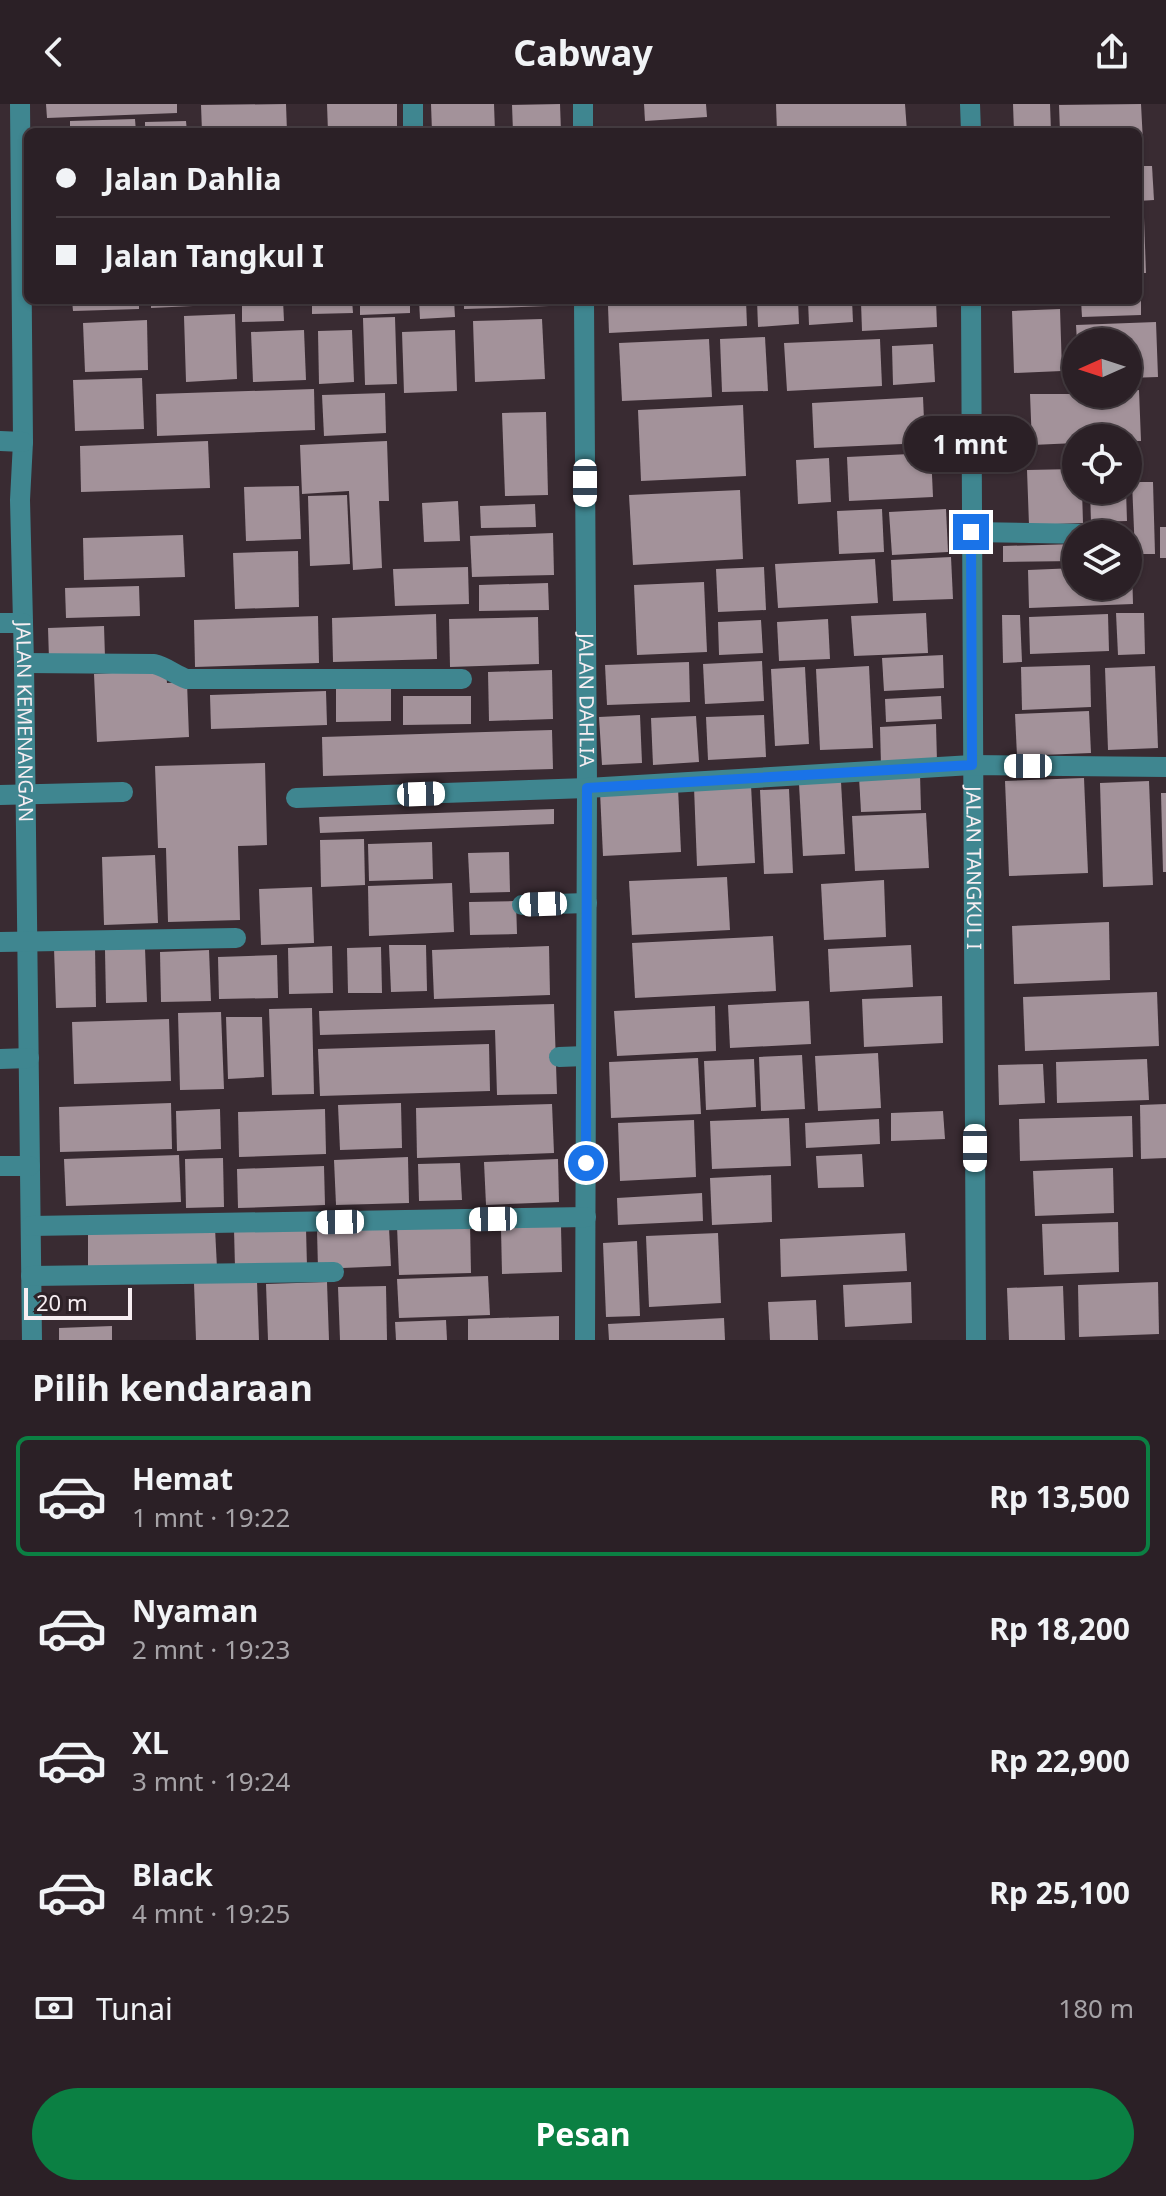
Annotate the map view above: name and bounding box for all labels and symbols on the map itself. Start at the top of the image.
north arrow [1062,328,1142,408]
callout: 1 mnt [905,416,1037,472]
car [573,459,597,507]
route end [953,514,989,550]
street label: JALAN KEMENANGAN [10,619,40,822]
street label: JALAN DAHLIA [573,631,601,767]
car [1004,754,1052,778]
car [397,781,445,807]
street label: JALAN TANGKUL I [960,784,988,950]
car [519,891,567,917]
car [963,1124,987,1172]
route start [568,1145,604,1181]
car [469,1207,517,1231]
car [316,1210,364,1234]
scale bar [24,1284,132,1320]

